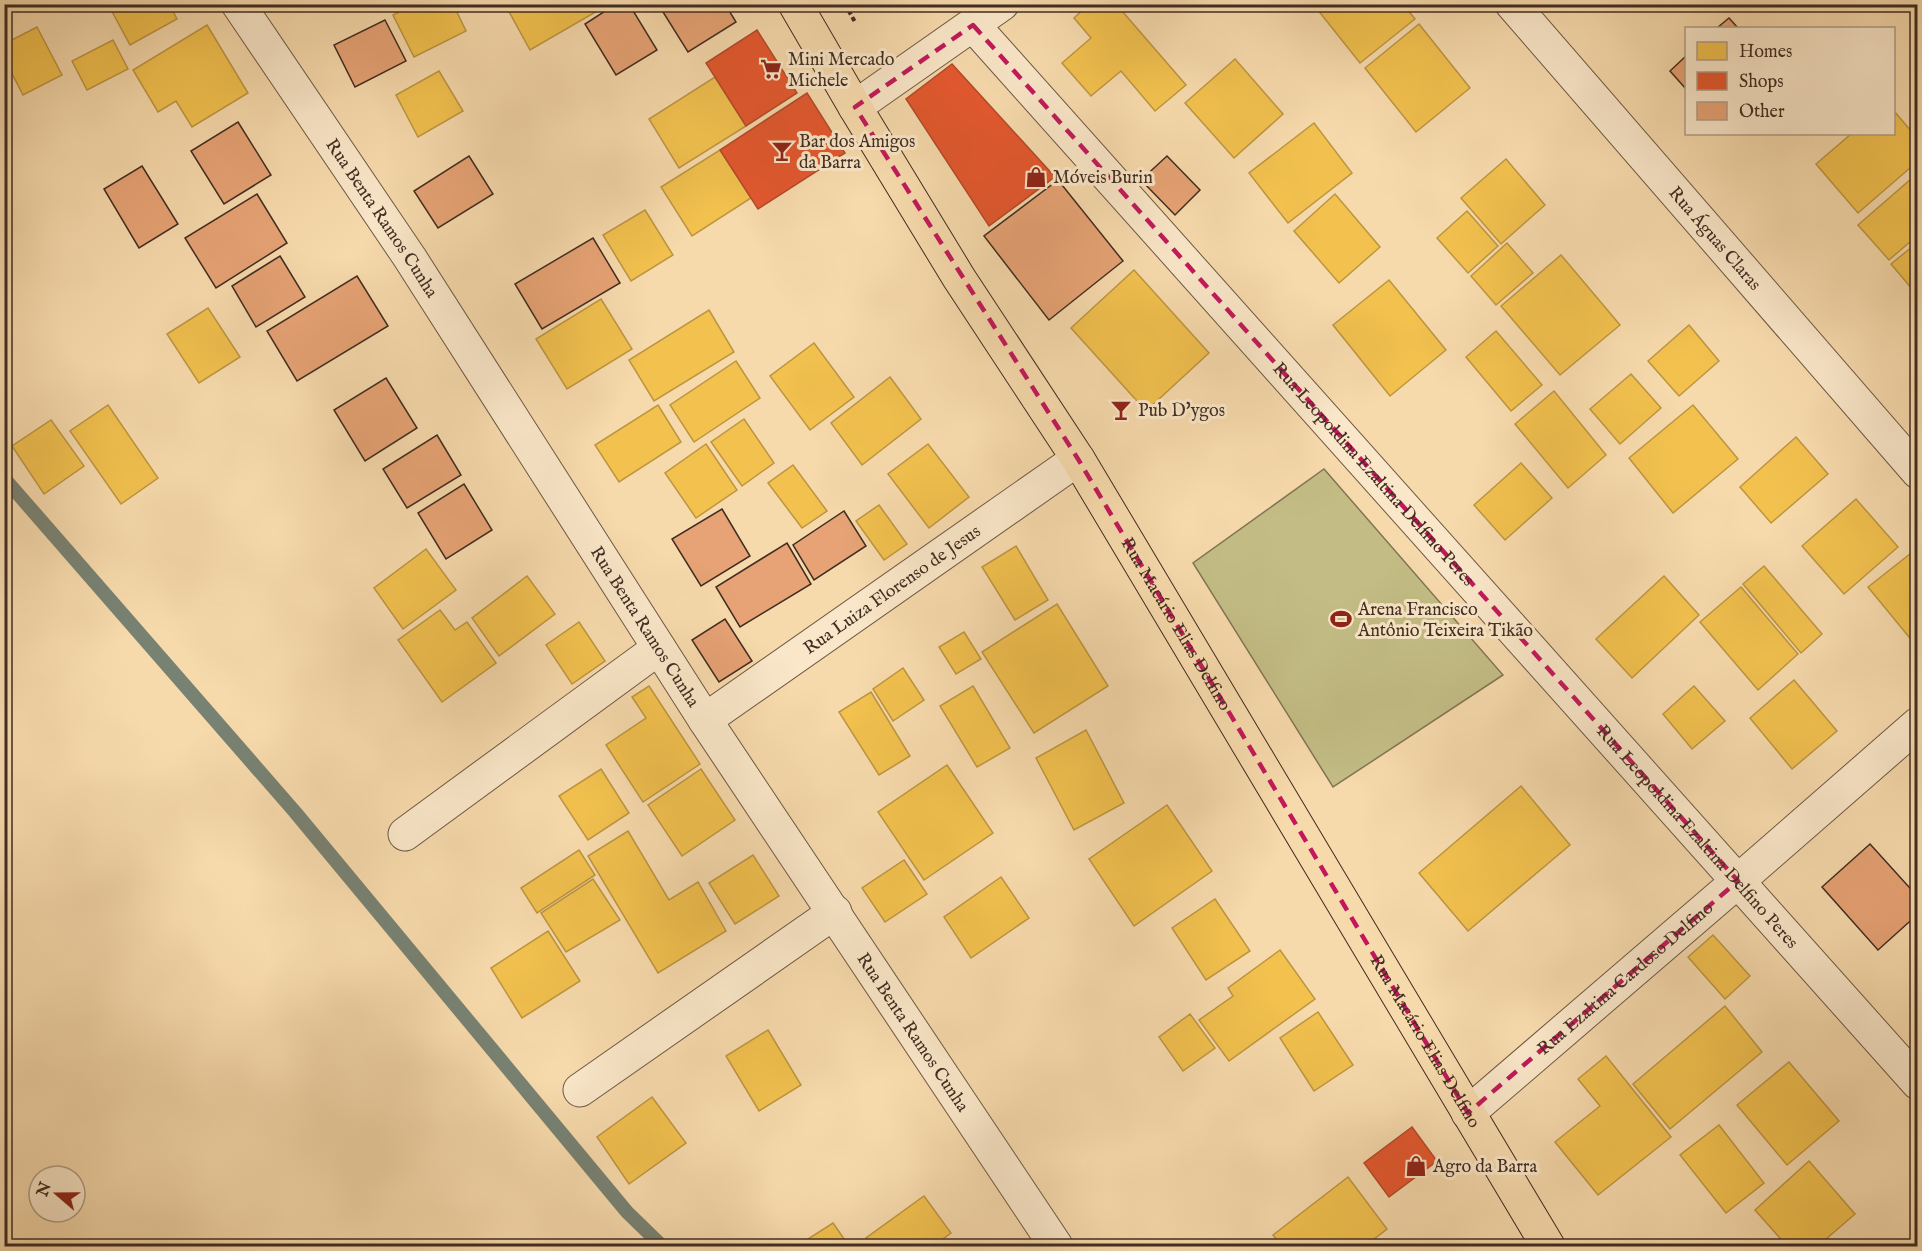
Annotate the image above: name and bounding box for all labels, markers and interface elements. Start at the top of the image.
legend [1685,27,1895,135]
text: Homes [1739,41,1792,64]
place label: Mini Mercado Michele [788,49,895,93]
supermarket icon: Mini Mercado Michele [759,57,783,81]
text: Shops [1739,71,1784,94]
text: Other [1739,101,1785,124]
place label: Bar dos Amigos da Barra [799,131,915,175]
street label: Rua Benta Ramos Cunha [320,135,443,303]
bar icon: Bar dos Amigos da Barra [770,139,794,163]
shop icon: Móveis Burin [1024,165,1048,189]
place label: Móveis Burin [1053,167,1153,190]
street label: Rua Águas Claras [1663,182,1765,296]
street label: Rua Leopoldina Ezaltina Delfino Peres [1267,358,1479,592]
bar icon: Pub D'ygos [1109,398,1133,422]
place label: Pub D'ygos [1138,400,1225,423]
street label: Rua Luiza Florenso de Jesus [800,521,986,660]
street label: Rua Macário Elias Delfino [1115,534,1236,716]
street label: Rua Benta Ramos Cunha [584,542,704,712]
place label: Arena Francisco Antônio Teixeira Tikão [1357,599,1533,643]
sports icon: Arena Francisco Antônio Teixeira Tikão [1329,607,1353,631]
street label: Rua Leopoldina Ezaltina Delfino Peres [1591,721,1803,954]
street label: Rua Ezaltina Cardoso Delfino [1533,897,1719,1061]
street label: Rua Benta Ramos Cunha [851,949,973,1117]
street label: Rua Macário Elias Delfino [1364,951,1485,1133]
shop icon: Agro da Barra [1404,1154,1428,1178]
place label: Agro da Barra [1432,1156,1537,1179]
north arrow [27,1164,87,1224]
text: N [33,1179,57,1200]

